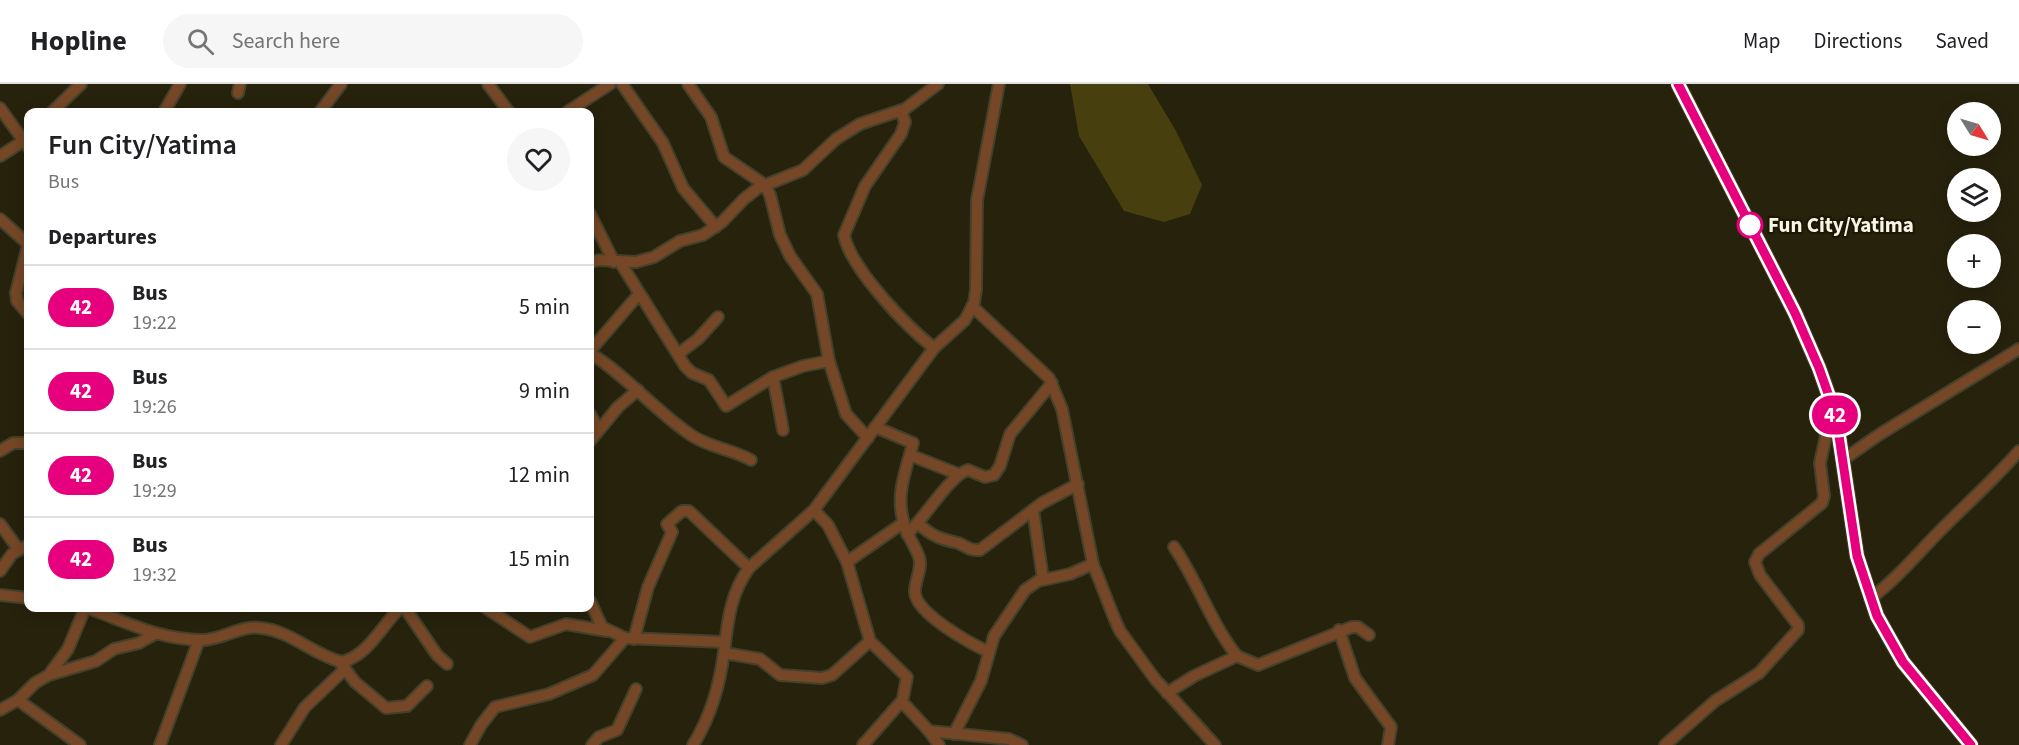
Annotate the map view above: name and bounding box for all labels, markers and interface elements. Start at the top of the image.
search box [163,14,583,68]
text: Hopline [30,21,127,61]
icon: search [184,25,217,58]
text: Search here [232,25,340,57]
text: Map [1743,26,1781,56]
text: Directions [1814,26,1902,56]
text: Saved [1935,26,1989,56]
north arrow [1947,102,2001,156]
map controls [1947,102,2001,354]
text: Fun City/Yatima [48,125,237,165]
button: heart [507,128,570,191]
text: Bus [48,168,79,196]
button: layers [1947,168,2001,222]
place label: Fun City/Yatima [1768,210,1914,240]
marker: Fun City/Yatima [1737,212,1763,238]
text: Departures [48,221,157,253]
button: + [1947,234,2001,288]
text: Bus [132,277,168,309]
text: 5 min [519,291,570,323]
text: 42 [70,292,92,322]
button: − [1947,300,2001,354]
text: 19:22 [132,309,177,337]
text: Bus [132,361,168,393]
text: 9 min [519,375,570,407]
text: 42 [70,376,92,406]
text: 19:26 [132,393,177,421]
line badge: 42 [1808,396,1862,434]
text: 42 [1824,400,1846,430]
text: Bus [132,445,168,477]
text: 12 min [508,459,570,491]
text: 42 [70,460,92,490]
text: 19:29 [132,477,177,505]
text: Bus [132,529,168,561]
text: 15 min [508,543,570,575]
text: 42 [70,544,92,574]
text: 19:32 [132,561,177,589]

